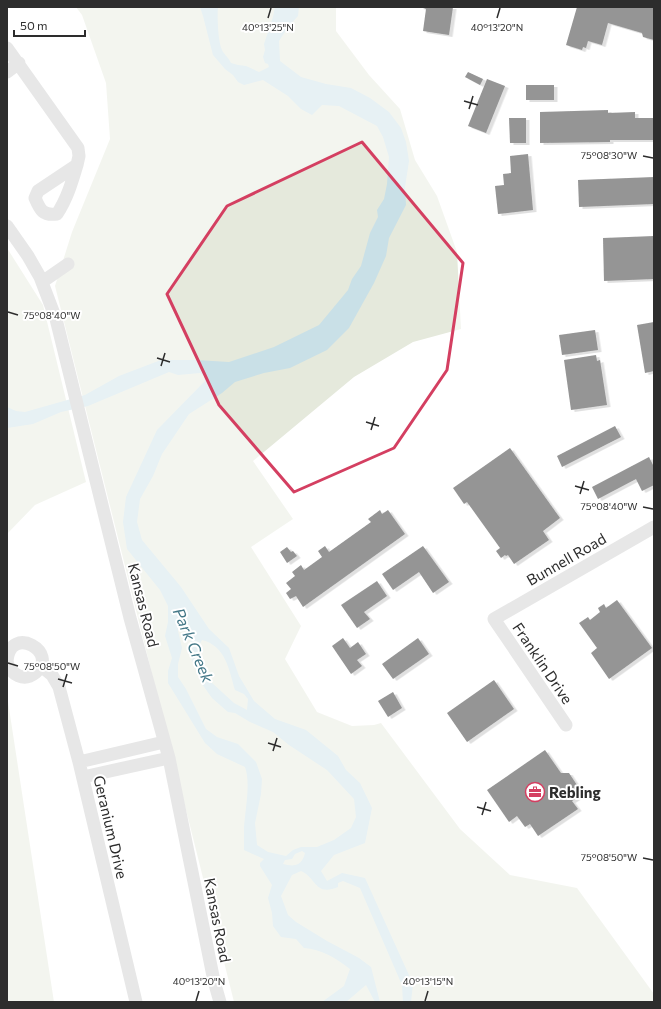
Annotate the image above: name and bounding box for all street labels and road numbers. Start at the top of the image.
street label: Bunnell Road [523,529,609,589]
street label: Kansas Road [125,561,163,649]
street label: Franklin Drive [509,619,577,707]
street label: Geranium Drive [90,774,132,881]
street label: Kansas Road [201,876,235,964]

